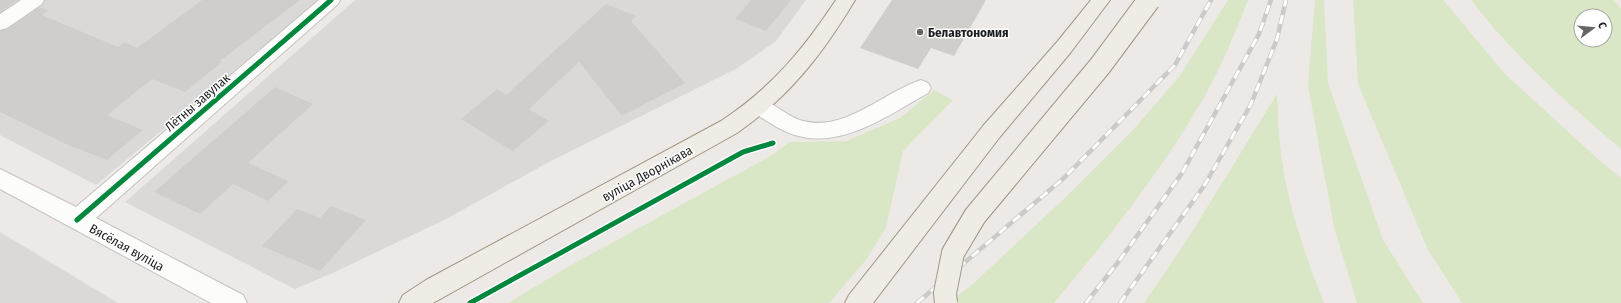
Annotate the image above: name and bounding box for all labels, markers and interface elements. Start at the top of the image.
north arrow [1573,8,1613,48]
text: С [1595,21,1609,30]
place label: Белавтономия [928,25,1009,40]
marker: Белавтономия [915,27,925,37]
street label: Лётны завулак [162,70,233,135]
street label: вуліца Дворнікава [599,142,695,204]
street label: Вясёлая вуліца [87,221,167,274]

